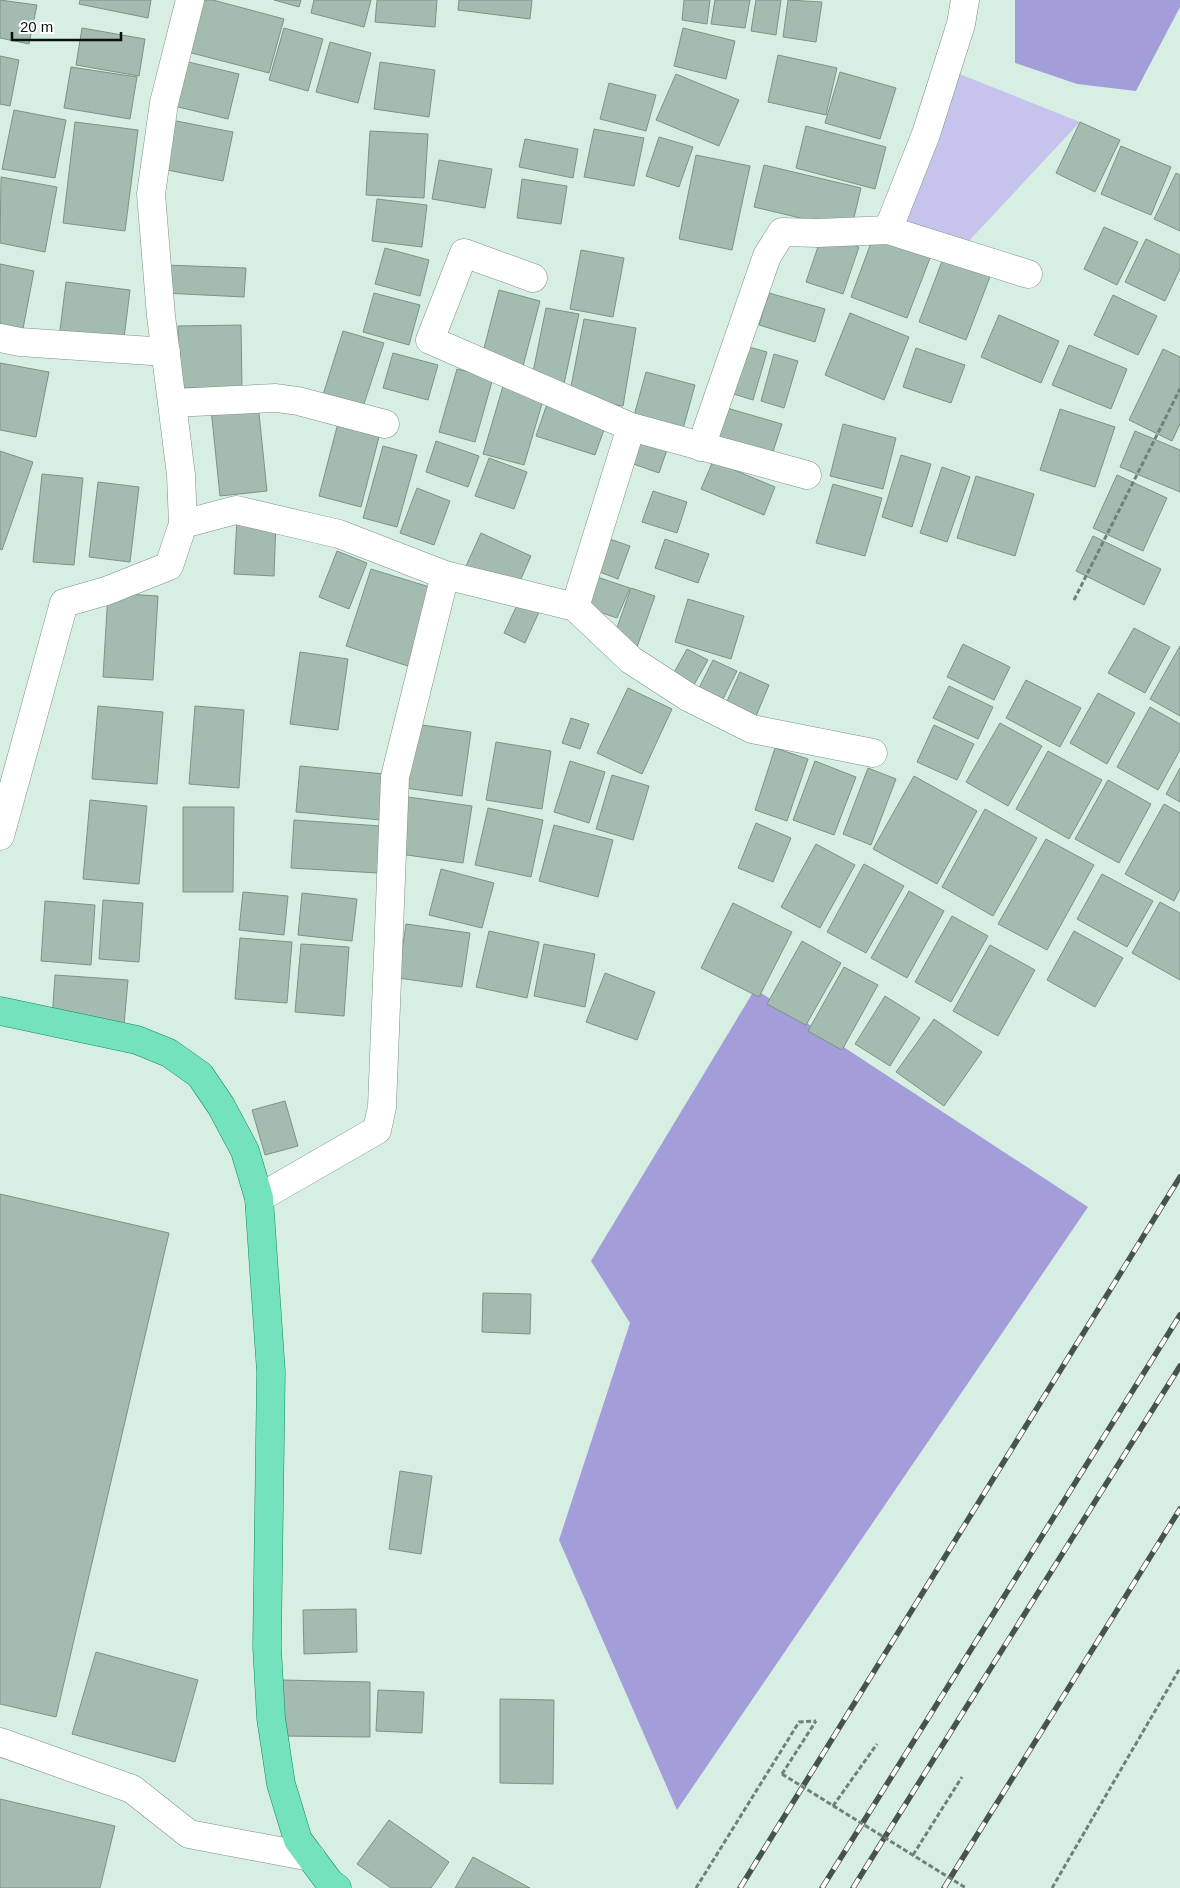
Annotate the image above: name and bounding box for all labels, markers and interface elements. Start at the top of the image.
scale bar [12,10,121,42]
text: 20 m [20,18,53,35]

